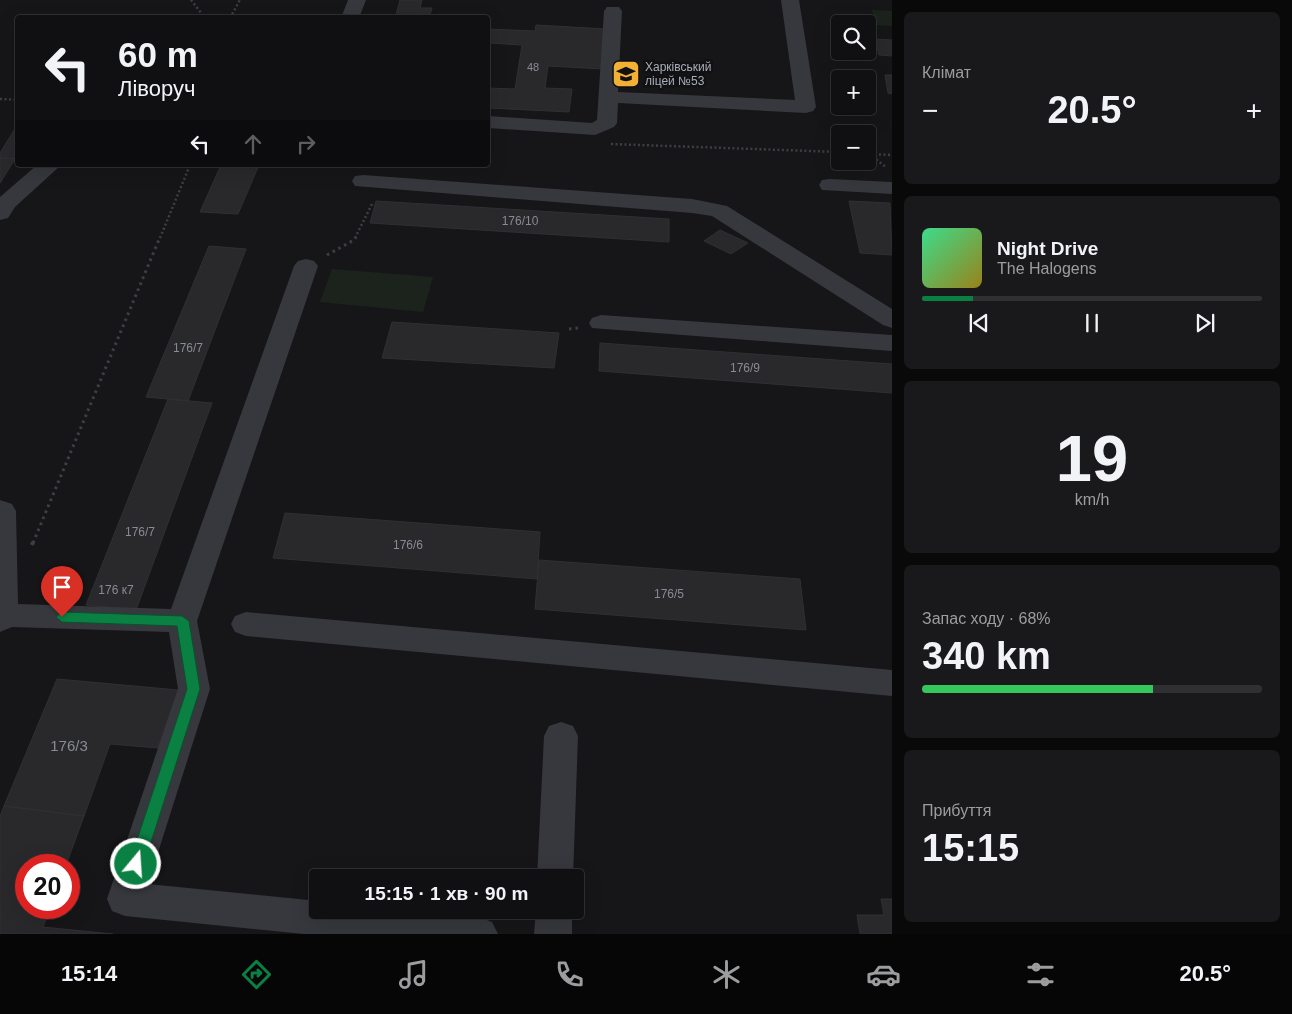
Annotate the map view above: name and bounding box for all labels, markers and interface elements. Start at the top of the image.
map controls [831,15,876,170]
button: search [831,15,876,60]
icon: left [35,35,100,100]
text: 60 m [118,35,198,74]
school or university icon: Харківський ліцей №53 [611,59,641,89]
place label: Харківський ліцей №53 [645,60,711,88]
house number: 48 [527,61,539,73]
text: Клімат [922,64,971,81]
button: + [831,70,876,115]
text: Ліворуч [118,76,195,101]
text: 20.5° [1047,89,1137,131]
text: − [922,95,938,126]
text: + [1246,95,1262,126]
button: − [831,125,876,170]
icon: left [186,130,214,158]
icon: ahead [239,130,267,158]
icon: right [292,130,320,158]
house number: 176/10 [502,214,539,228]
text: Night Drive [997,238,1098,259]
text: The Halogens [997,260,1097,277]
icon: previous [965,309,993,337]
icon: pause [1078,309,1106,337]
icon: next [1191,309,1219,337]
house number: 176/7 [173,341,203,355]
house number: 176/9 [730,361,760,375]
text: 19 [1056,422,1128,495]
text: km/h [1075,491,1109,508]
house number: 176/7 [125,525,155,539]
house number: 176/6 [393,538,423,552]
pin [41,566,83,617]
icon: arrive [48,573,76,601]
house number: 176 к7 [98,583,134,597]
house number: 176/5 [654,587,684,601]
text: Запас ходу · 68% [922,610,1051,627]
text: 340 km [922,635,1051,677]
house number: 176/3 [50,737,88,754]
text: Прибуття [922,802,991,819]
text: 15:15 [922,827,1019,869]
position arrow [109,837,161,889]
speed limit sign: 20 [15,854,80,919]
text: 15:15 · 1 хв · 90 m [365,883,528,904]
icon: directions [239,957,274,992]
icon: music [396,957,431,992]
icon: phone [552,957,587,992]
icon: climate [709,957,744,992]
icon: car [866,957,901,992]
icon: filters [1023,957,1058,992]
text: 15:14 [61,961,117,986]
text: 20.5° [1179,961,1231,986]

